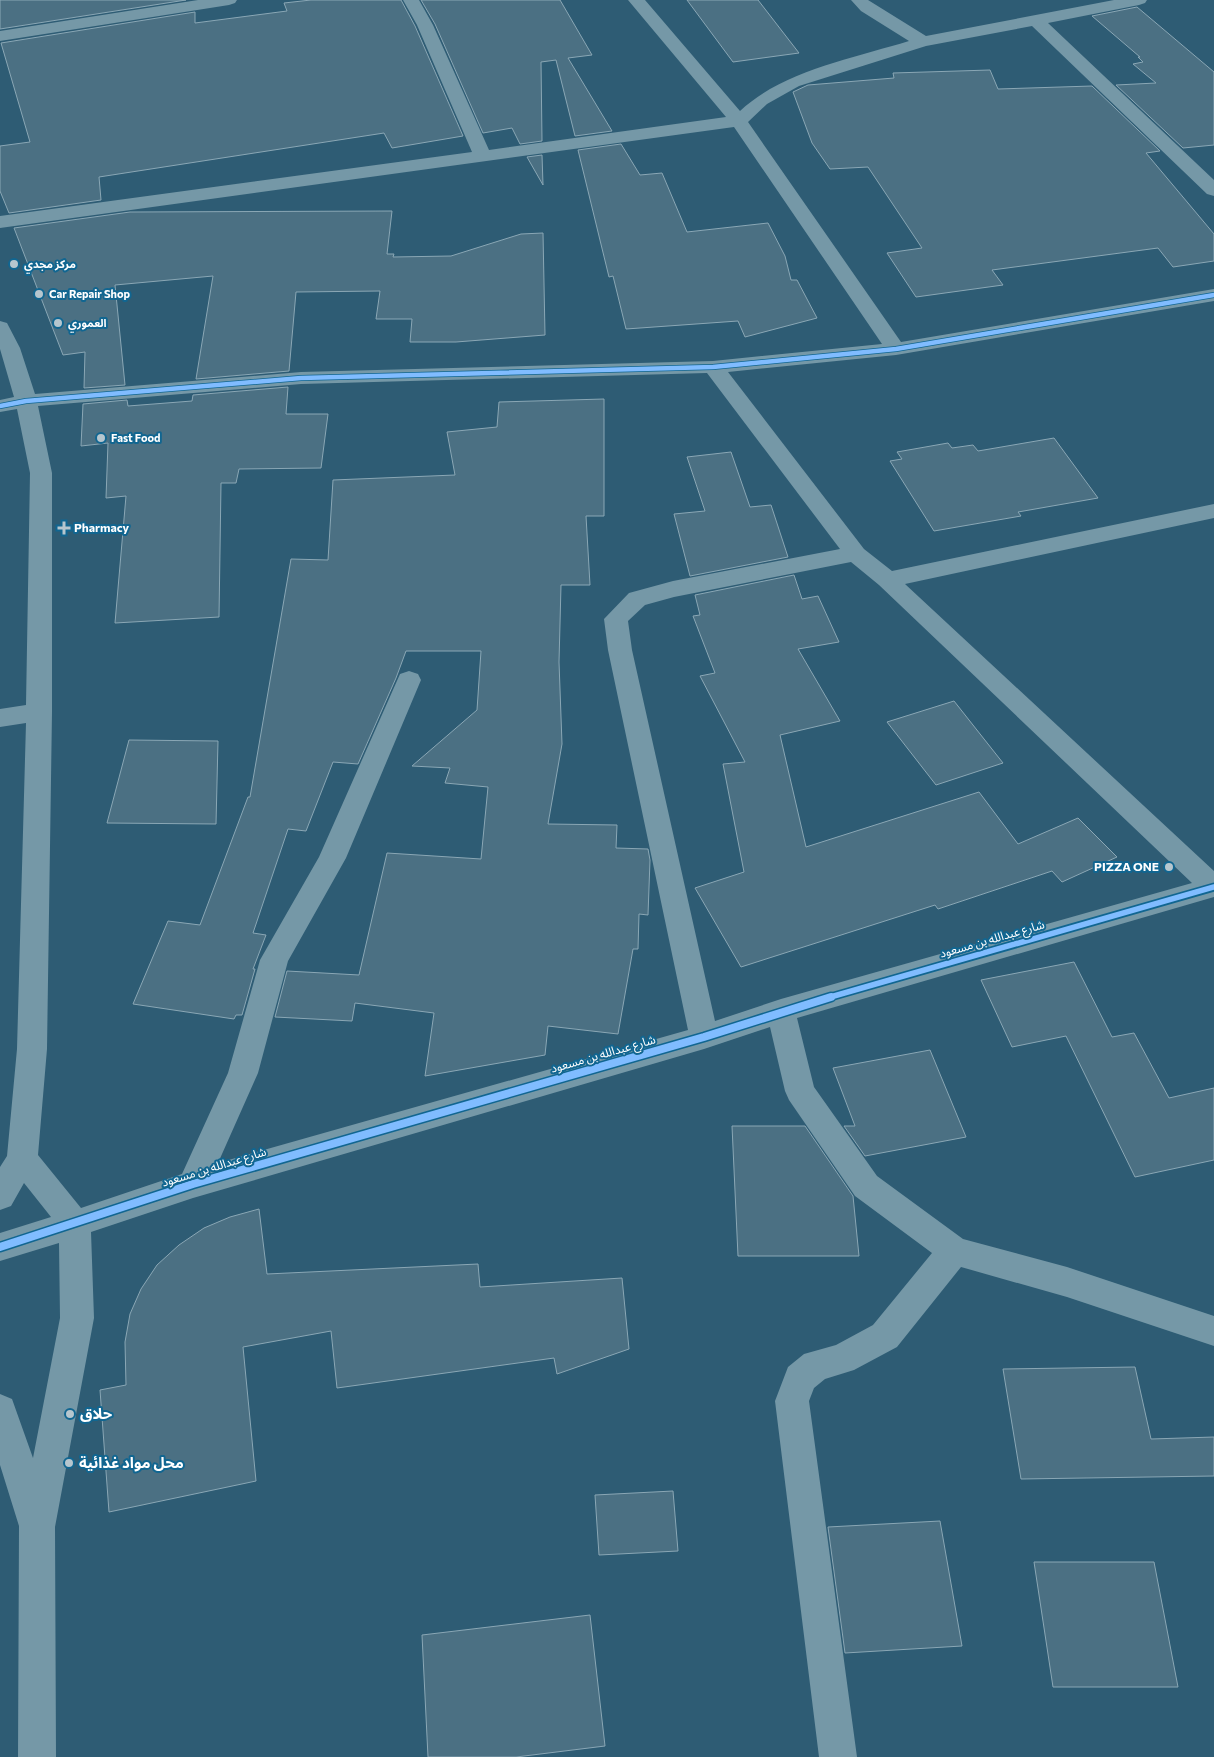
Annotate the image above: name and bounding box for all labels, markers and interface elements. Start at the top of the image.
place label: مركز مجدي [24,257,76,274]
marker: مركز مجدي [8,258,20,270]
place label: Car Repair Shop [49,287,131,300]
marker: Car Repair Shop [33,288,45,300]
place label: العموري [68,316,107,333]
marker: العموري [52,317,64,329]
place label: Fast Food [111,431,161,444]
marker: Fast Food [95,432,107,444]
place label: Pharmacy [74,520,130,534]
marker: Pharmacy [58,522,70,534]
place label: PIZZA ONE [1094,859,1159,873]
marker: PIZZA ONE [1163,861,1175,873]
street label: شارع عبدالله بن مسعود [938,916,1047,963]
street label: شارع عبدالله بن مسعود [549,1031,658,1078]
street label: شارع عبدالله بن مسعود [160,1144,268,1191]
place label: حلاق [80,1404,113,1422]
marker: حلاق [64,1408,76,1420]
place label: محل مواد غذائية [79,1453,184,1472]
marker: محل مواد غذائية [63,1457,75,1469]

